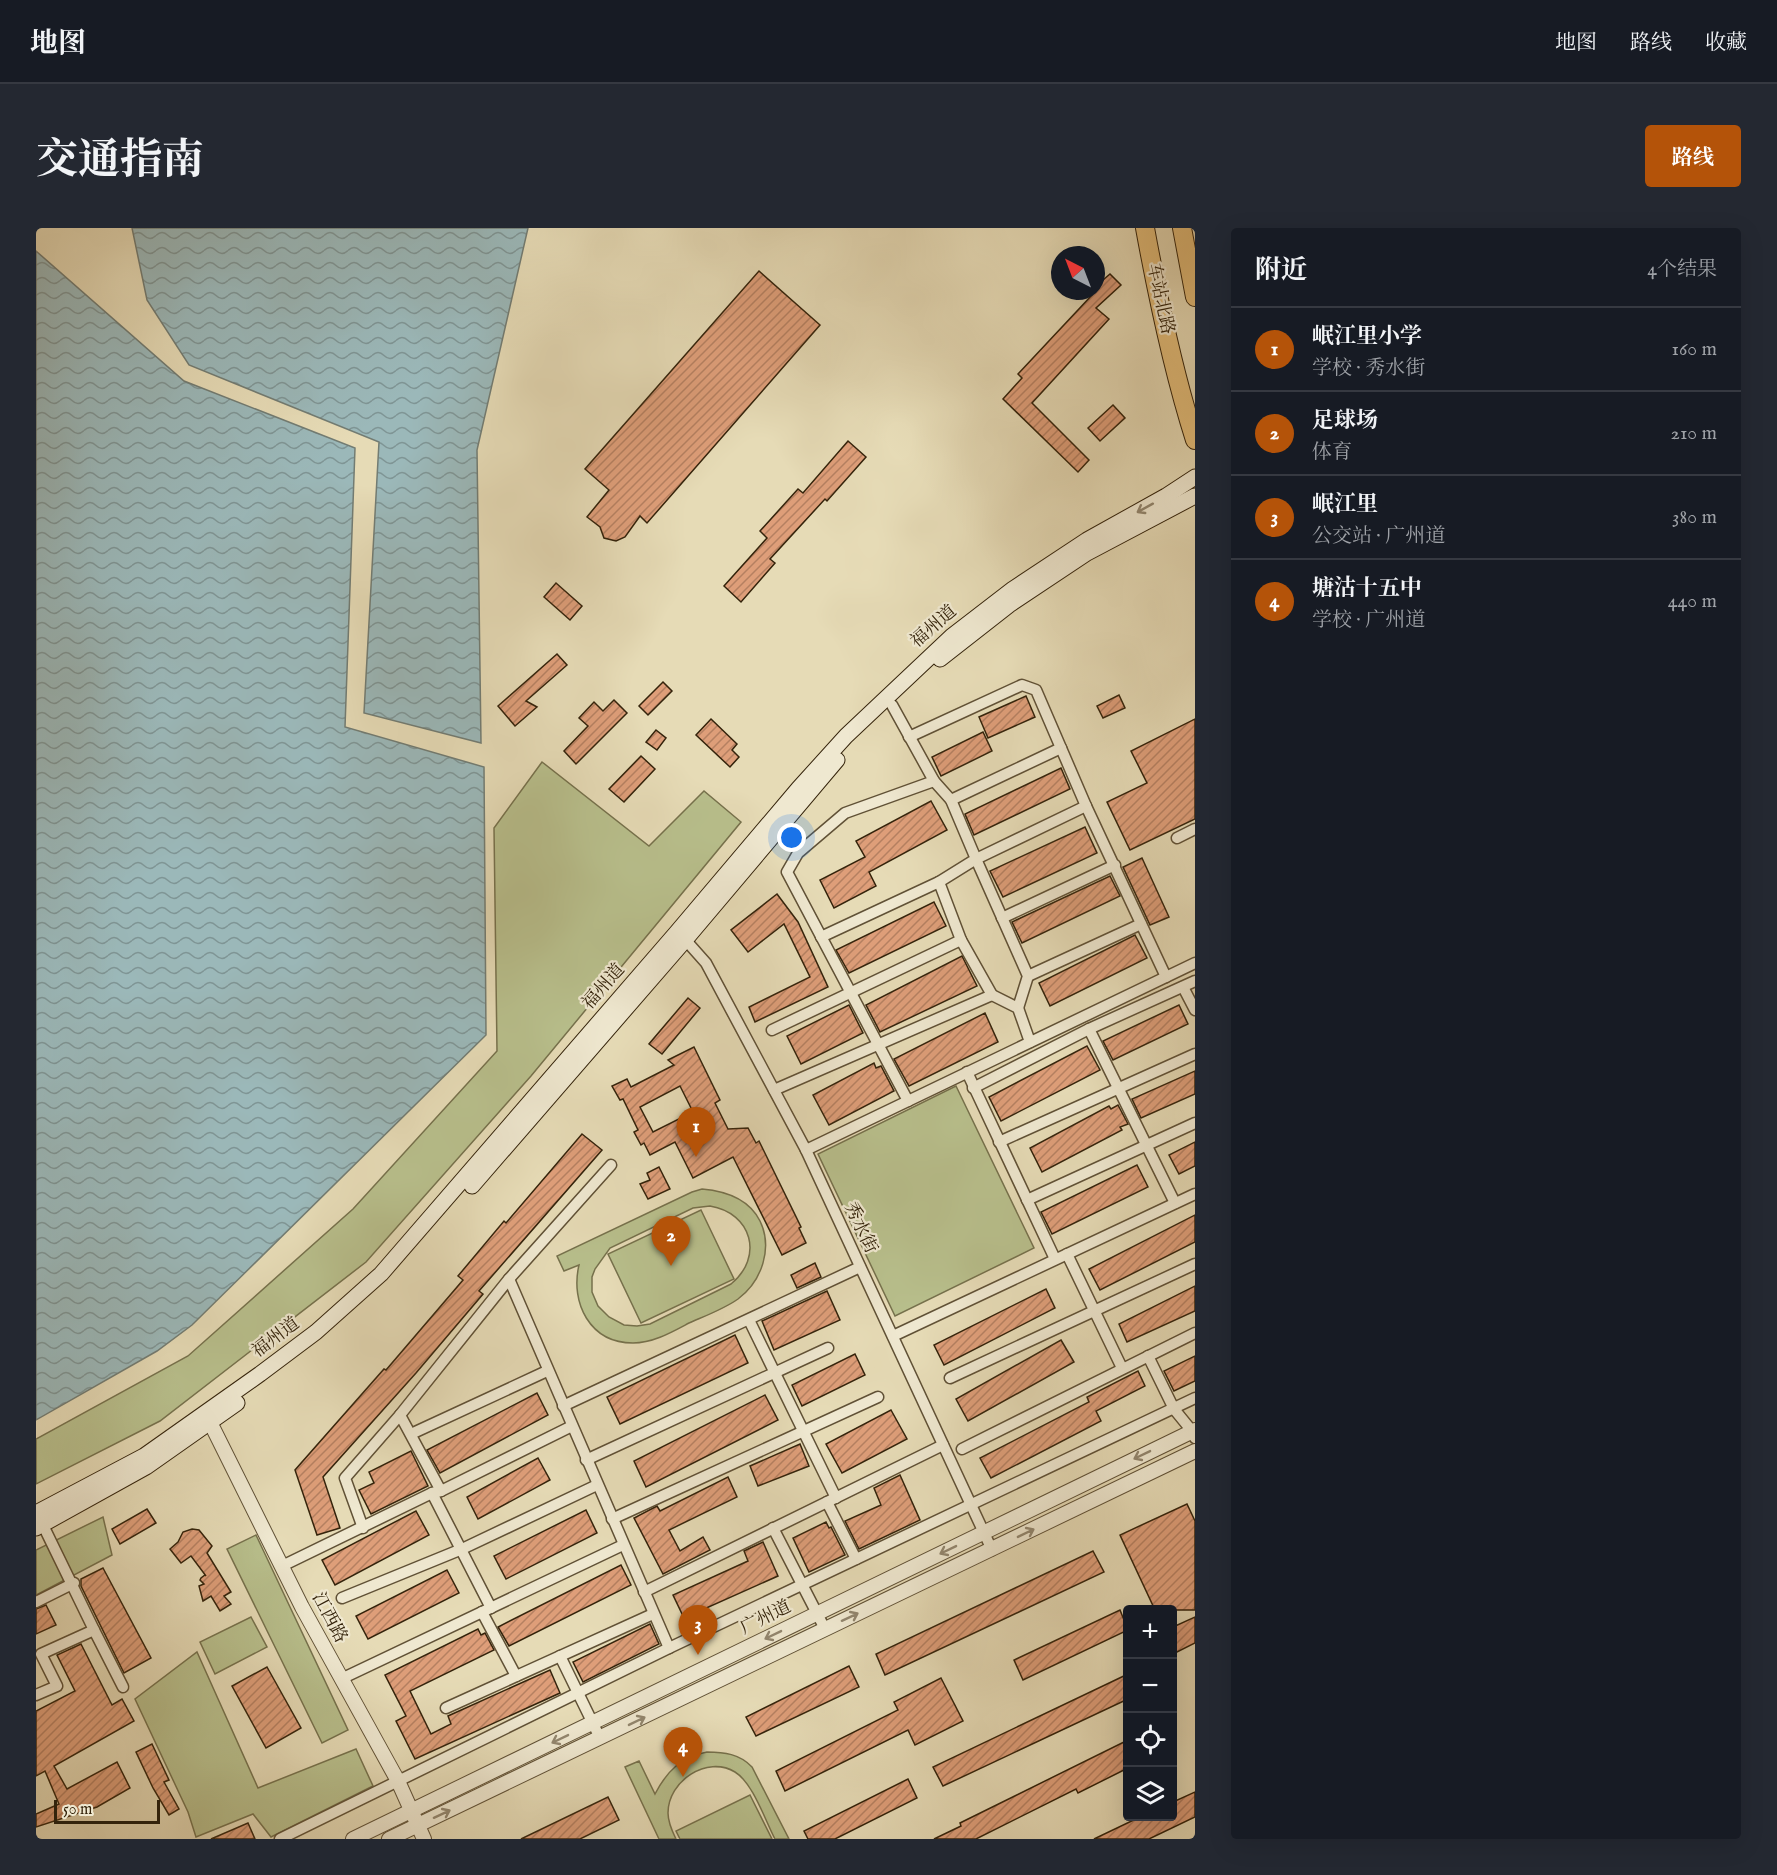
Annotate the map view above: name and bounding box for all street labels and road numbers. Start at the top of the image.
street label: 车站北路 [1141,261,1179,337]
street label: 福州道 [906,601,962,653]
street label: 福州道 [578,959,630,1015]
street label: 秀水街 [838,1199,882,1257]
street label: 福州道 [248,1313,304,1363]
street label: 江西路 [306,1589,352,1647]
street label: 广州道 [737,1596,795,1640]

